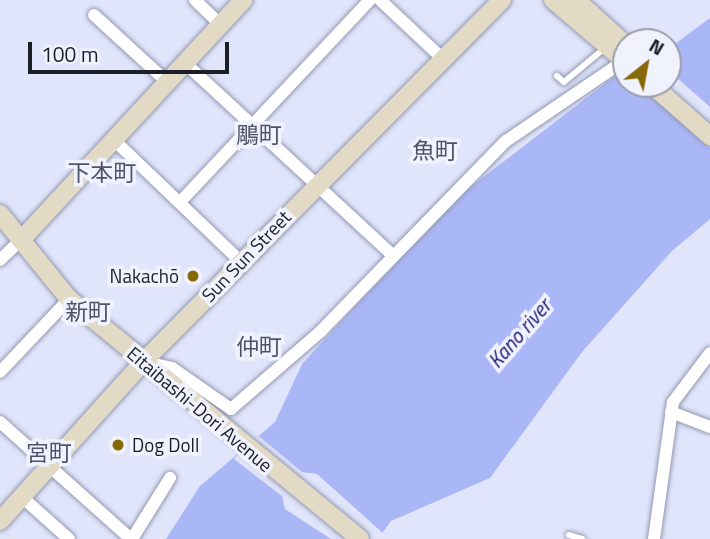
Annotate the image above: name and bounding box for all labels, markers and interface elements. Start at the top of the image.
scale bar [32,28,233,72]
north arrow [612,28,682,98]
text: N [644,30,670,62]
text: 100 m [41,38,98,70]
district label: 鵰町 [236,121,282,149]
district label: 魚町 [412,137,458,165]
district label: 下本町 [68,159,136,187]
street label: Sun Sun Street [197,205,295,307]
place label: Nakachō [110,265,179,287]
marker: Nakachō [185,268,201,284]
water label: Kano river [482,293,556,373]
district label: 新町 [65,298,111,326]
district label: 仲町 [236,333,282,361]
street label: Eitaibashi-Dori Avenue [123,342,277,476]
place label: Dog Doll [132,434,199,456]
marker: Dog Doll [110,437,126,453]
district label: 宮町 [26,439,72,467]

